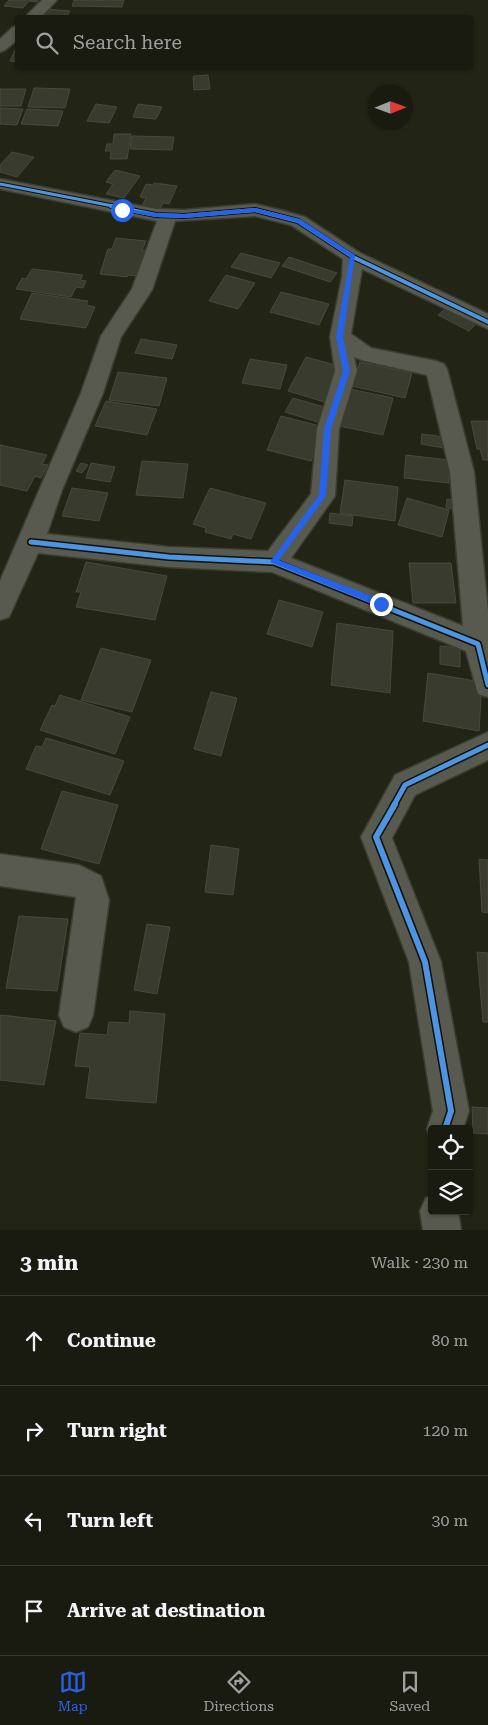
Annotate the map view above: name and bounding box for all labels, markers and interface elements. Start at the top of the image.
search box [15,15,473,70]
icon: search [33,29,61,57]
text: Search here [73,31,182,54]
north arrow [368,85,413,130]
route start [111,199,134,222]
route end [370,593,393,616]
map controls [428,1125,473,1215]
button: locate [428,1125,473,1170]
button: layers [428,1170,473,1215]
text: 3 min [20,1251,78,1275]
text: Walk · 230 m [371,1253,468,1272]
icon: ahead [20,1327,48,1355]
text: Continue [67,1329,156,1352]
text: 80 m [431,1331,468,1350]
icon: right [20,1417,48,1445]
text: Turn right [67,1419,167,1442]
text: 120 m [422,1421,468,1440]
icon: left [20,1507,48,1535]
text: Turn left [67,1509,153,1532]
text: 30 m [431,1511,468,1530]
icon: arrive [20,1597,48,1625]
text: Arrive at destination [67,1599,265,1622]
tab: Map [58,1668,88,1714]
tab: Directions [203,1668,274,1714]
tab: Saved [390,1668,430,1714]

